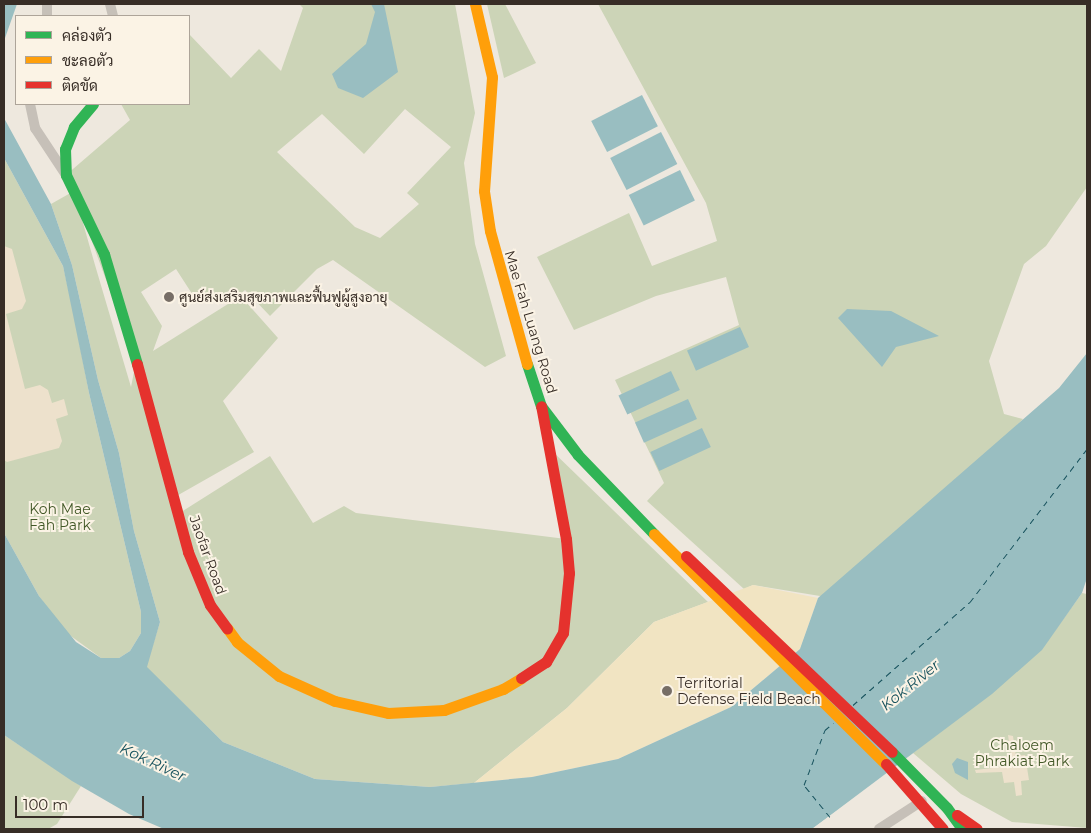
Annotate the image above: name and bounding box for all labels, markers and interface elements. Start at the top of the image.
legend [15,15,190,105]
text: คล่องตัว [62,26,112,45]
text: ชะลอตัว [62,51,113,70]
text: ติดขัด [62,76,98,95]
street label: Mae Fah Luang Road [501,248,561,396]
place label: ศูนย์ส่งเสริมสุขภาพและฟื้นฟูผู้สูงอายุ [179,289,388,305]
marker: ศูนย์ส่งเสริมสุขภาพและฟื้นฟูผู้สูงอายุ [163,291,175,303]
park label: Koh Mae Fah Park [29,501,91,534]
street label: Jaofar Road [186,513,230,597]
water label: Kok River [877,656,943,714]
place label: Territorial Defense Field Beach [677,675,821,708]
marker: Territorial Defense Field Beach [661,685,673,697]
park label: Chaloem Phrakiat Park [975,737,1069,770]
water label: Kok River [117,739,189,785]
scale bar [18,786,146,818]
text: 100 m [23,795,68,814]

